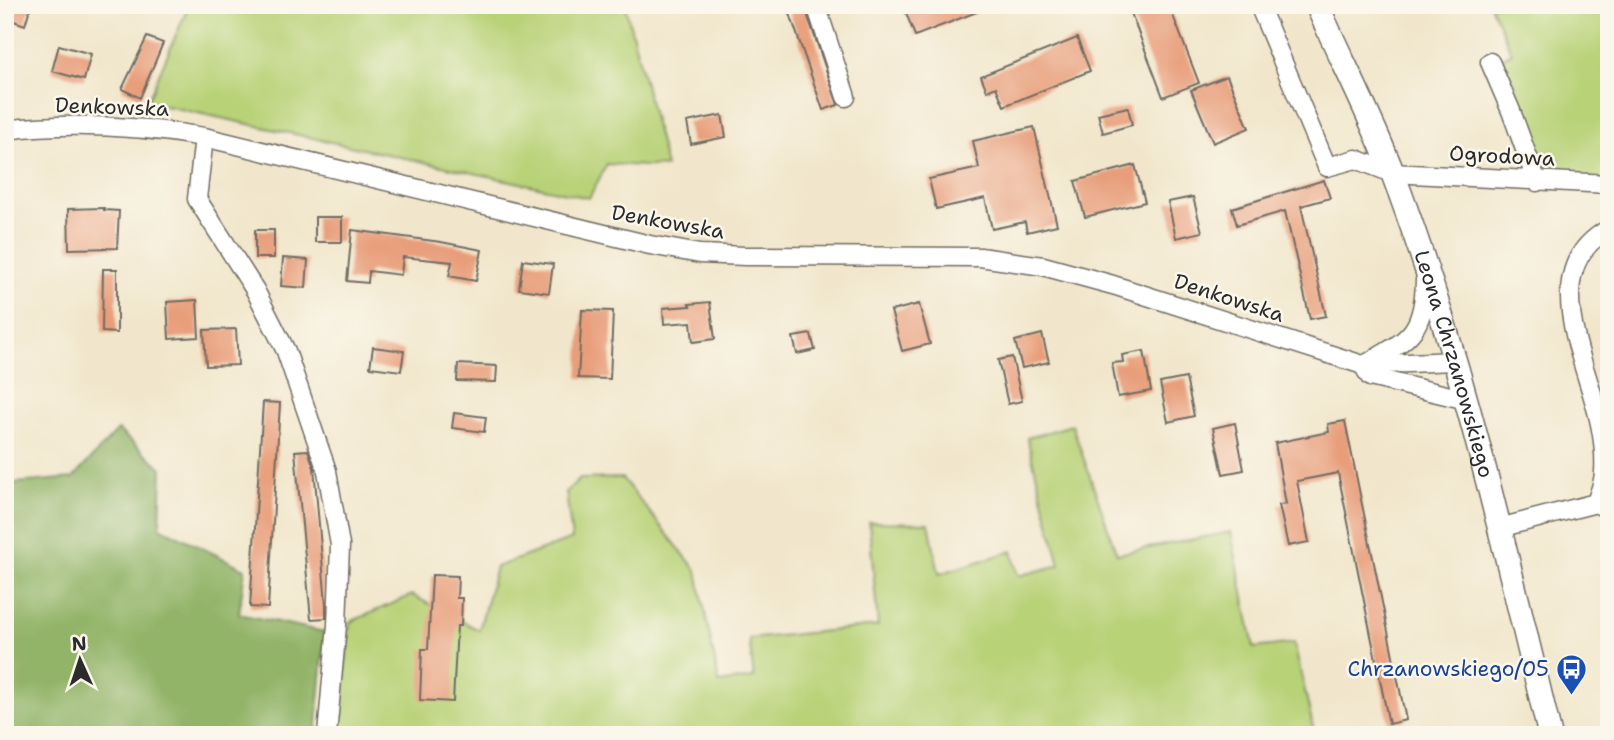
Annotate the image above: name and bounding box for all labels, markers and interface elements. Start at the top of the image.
street label: Denkowska [54,91,170,123]
street label: Ogrodowa [1448,139,1556,173]
street label: Denkowska [609,198,727,246]
street label: Leona Chrzanowskiego [1407,247,1500,481]
street label: Denkowska [1170,267,1288,329]
north arrow [46,624,116,694]
text: N [71,631,87,656]
bus stop icon: Chrzanowskiego/05 [1555,652,1589,696]
place label: Chrzanowskiego/05 [1348,655,1549,683]

